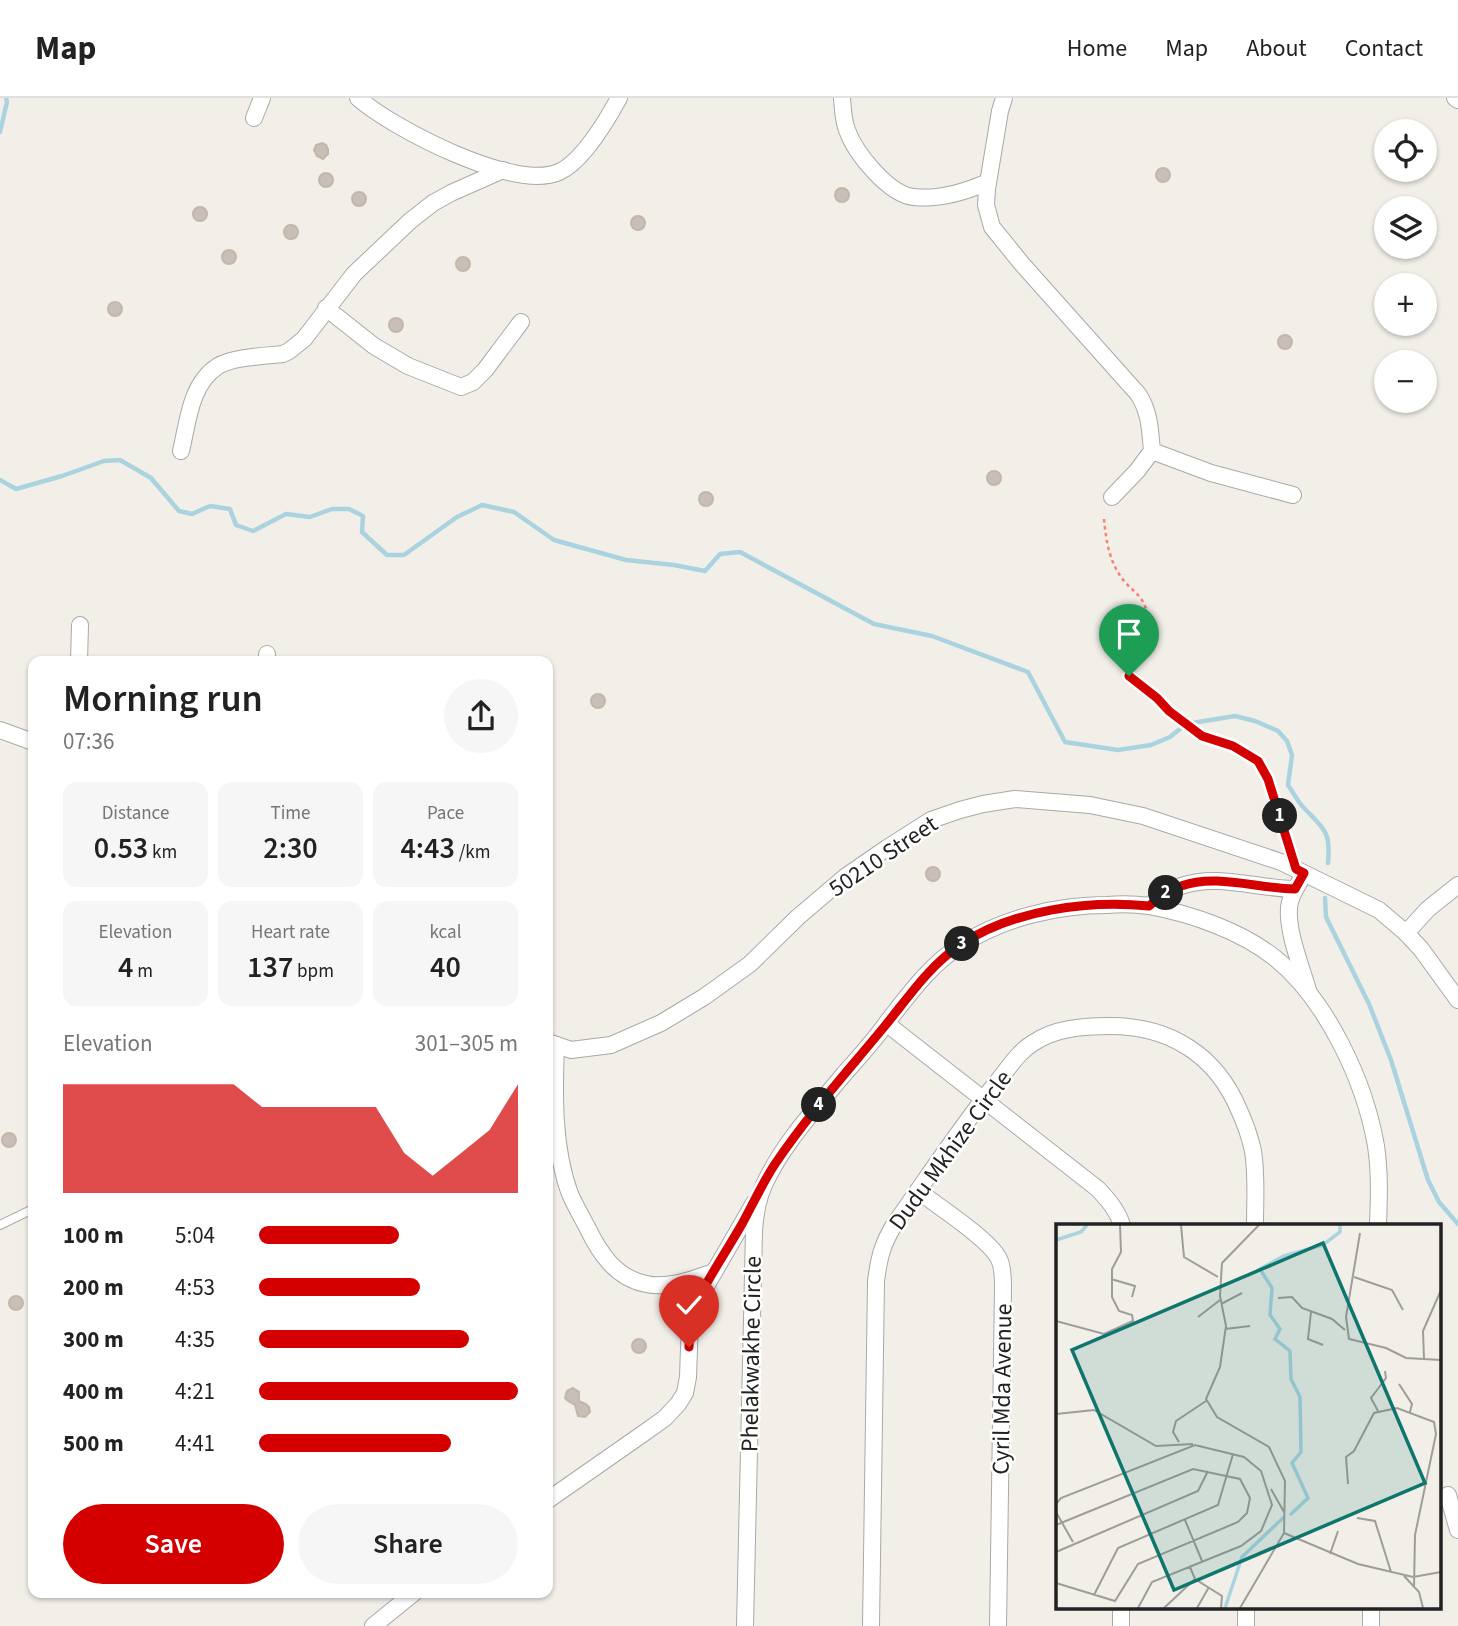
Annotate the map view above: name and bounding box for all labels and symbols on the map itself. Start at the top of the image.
pin [1099,604,1159,676]
pin: 1 [1262,798,1298,834]
street label: 50210 Street [822,807,945,906]
pin: 2 [1148,876,1184,910]
pin: 3 [944,926,979,962]
street label: Dudu Mkhize Circle [880,1063,1021,1238]
pin: 4 [802,1088,836,1122]
inset map [1056,1224,1440,1608]
street label: Phelakwakhe Circle [732,1256,771,1452]
pin [659,1275,719,1347]
street label: Cyril Mda Avenue [984,1303,1021,1475]

